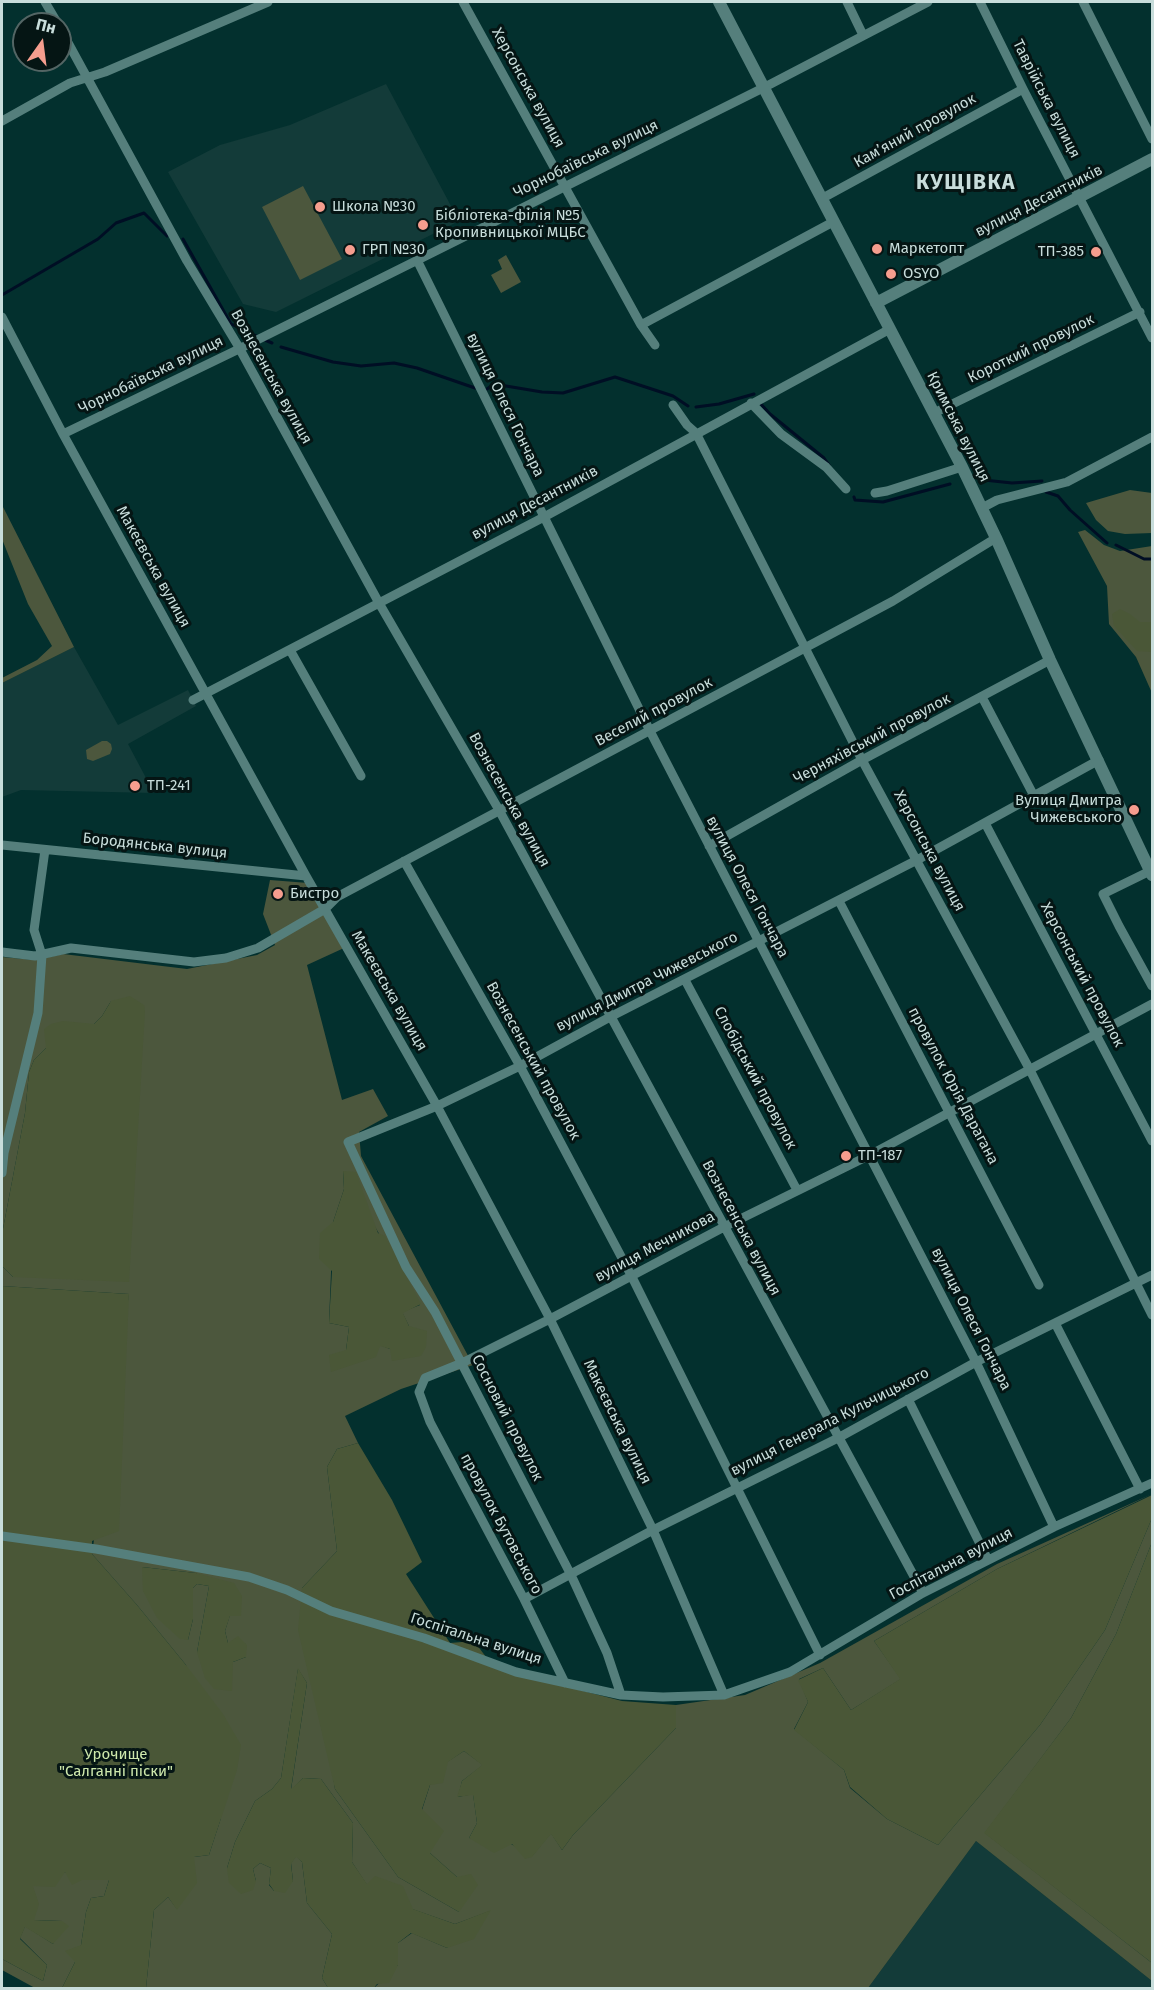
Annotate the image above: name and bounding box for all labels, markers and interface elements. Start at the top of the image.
north arrow [12,12,72,72]
text: Пн [34,14,58,38]
street label: Херсонська вулиця [488,25,568,151]
street label: Таврійська вулиця [1008,37,1084,161]
street label: Камʼяний провулок [851,90,979,172]
street label: Чорнобаївська вулиця [511,116,661,202]
street label: вулиця Десантників [972,161,1106,241]
district label: КУЩІВКА [916,170,1016,196]
place label: Школа №30 [332,198,416,216]
marker: Школа №30 [313,200,327,214]
place label: Бібліотека-філія №5 Кропивницької МЦБС [435,207,586,242]
marker: Бібліотека-філія №5 Кропивницької МЦБС [416,218,430,232]
place label: Маркетопт [889,240,964,258]
place label: ГРП №30 [362,241,425,259]
marker: Маркетопт [870,242,884,256]
marker: ГРП №30 [343,243,357,257]
place label: ТП-385 [1038,243,1084,261]
marker: ТП-385 [1089,245,1103,259]
place label: OSYO [903,265,939,283]
marker: OSYO [884,267,898,281]
street label: Вознесенська вулиця [227,307,315,447]
street label: Короткий провулок [965,311,1097,387]
street label: вулиця Олеся Гончара [462,330,548,480]
street label: Чорнобаївська вулиця [76,332,226,418]
street label: Кримська вулиця [922,369,994,485]
street label: вулиця Десантників [469,462,601,544]
street label: Макеєвська вулиця [112,503,194,631]
street label: Веселий провулок [592,674,716,750]
street label: Черняхівський провулок [790,690,954,788]
street label: Вознесенська вулиця [465,730,553,870]
place label: ТП-241 [147,777,191,795]
marker: ТП-241 [128,779,142,793]
street label: Херсонська вулиця [890,788,968,914]
place label: Вулиця Дмитра Чижевського [1015,792,1122,827]
marker: Вулиця Дмитра Чижевського [1127,803,1141,817]
street label: вулиця Олеся Гончара [702,813,792,961]
street label: Бородянська вулиця [82,829,228,863]
place label: Бистро [290,885,339,903]
marker: Бистро [271,887,285,901]
street label: Херсонський провулок [1036,900,1128,1050]
street label: Макеєвська вулиця [347,928,431,1054]
street label: вулиця Дмитра Чижевського [553,928,741,1036]
street label: Вознесенський провулок [482,979,584,1143]
street label: Слобідський провулок [710,1004,800,1152]
street label: провулок Юрія Дарагана [904,1004,1002,1168]
place label: ТП-187 [858,1147,902,1165]
marker: ТП-187 [839,1149,853,1163]
street label: Вознесенська вулиця [698,1157,784,1299]
street label: вулиця Мечникова [592,1208,718,1286]
street label: вулиця Олеся Гончара [927,1245,1015,1393]
street label: Сосновий провулок [467,1352,547,1484]
street label: Макеєвська вулиця [579,1357,655,1487]
street label: вулиця Генерала Кульчицького [728,1364,932,1480]
street label: провулок Бутовського [456,1451,546,1597]
street label: Госпітальна вулиця [886,1524,1016,1604]
street label: Госпітальна вулиця [408,1609,544,1669]
park label: Урочище "Салганні піски" [59,1746,173,1781]

